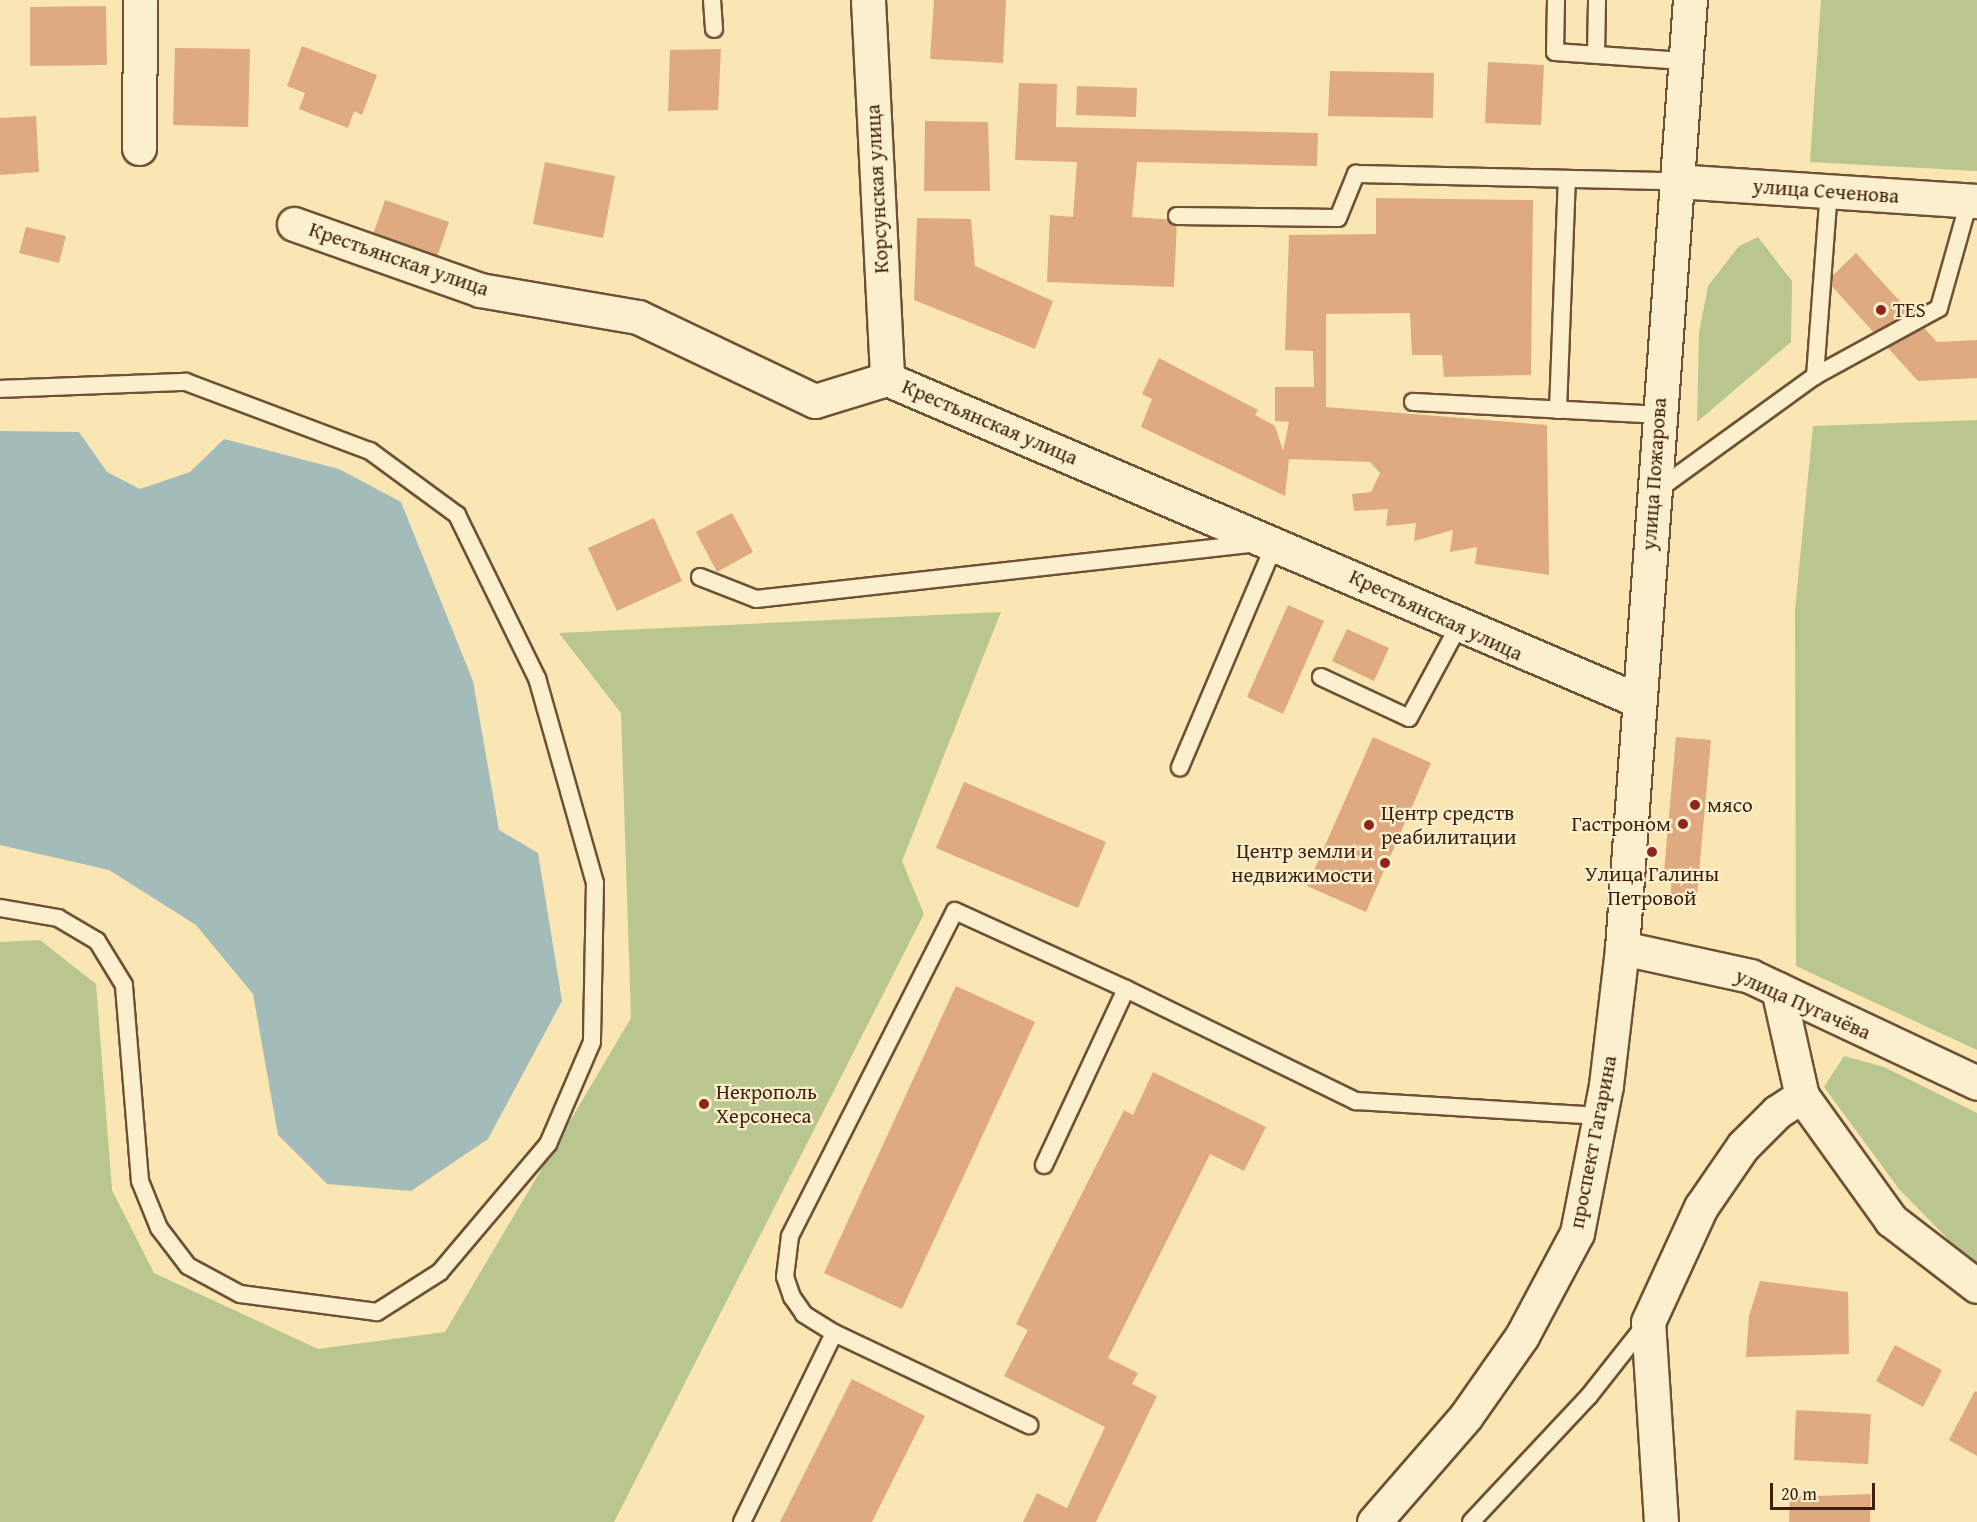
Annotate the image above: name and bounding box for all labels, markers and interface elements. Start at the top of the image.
street label: Корсунская улица [860,104,894,274]
street label: улица Сеченова [1752,173,1900,209]
street label: Крестьянская улица [306,216,492,302]
place label: TES [1893,297,1926,323]
marker: TES [1874,303,1888,317]
street label: Крестьянская улица [898,374,1082,470]
street label: улица Пожарова [1636,397,1672,551]
street label: Крестьянская улица [1345,564,1527,666]
place label: мясо [1707,792,1753,818]
marker: мясо [1688,798,1702,812]
place label: Центр средств реабилитации [1381,800,1517,850]
place label: Гастроном [1571,811,1671,837]
marker: Гастроном [1676,817,1690,831]
marker: Центр средств реабилитации [1362,818,1376,832]
place label: Центр земли и недвижимости [1231,838,1373,888]
marker: Улица Галины Петровой [1645,845,1659,859]
marker: Центр земли и недвижимости [1378,856,1392,870]
place label: Улица Галины Петровой [1585,861,1719,911]
street label: улица Пугачёва [1731,963,1875,1045]
street label: проспект Гагарина [1564,1053,1622,1231]
place label: Некрополь Херсонеса [716,1079,817,1129]
marker: Некрополь Херсонеса [697,1097,711,1111]
scale bar [1773,1471,1878,1509]
text: 20 m [1781,1480,1817,1507]

